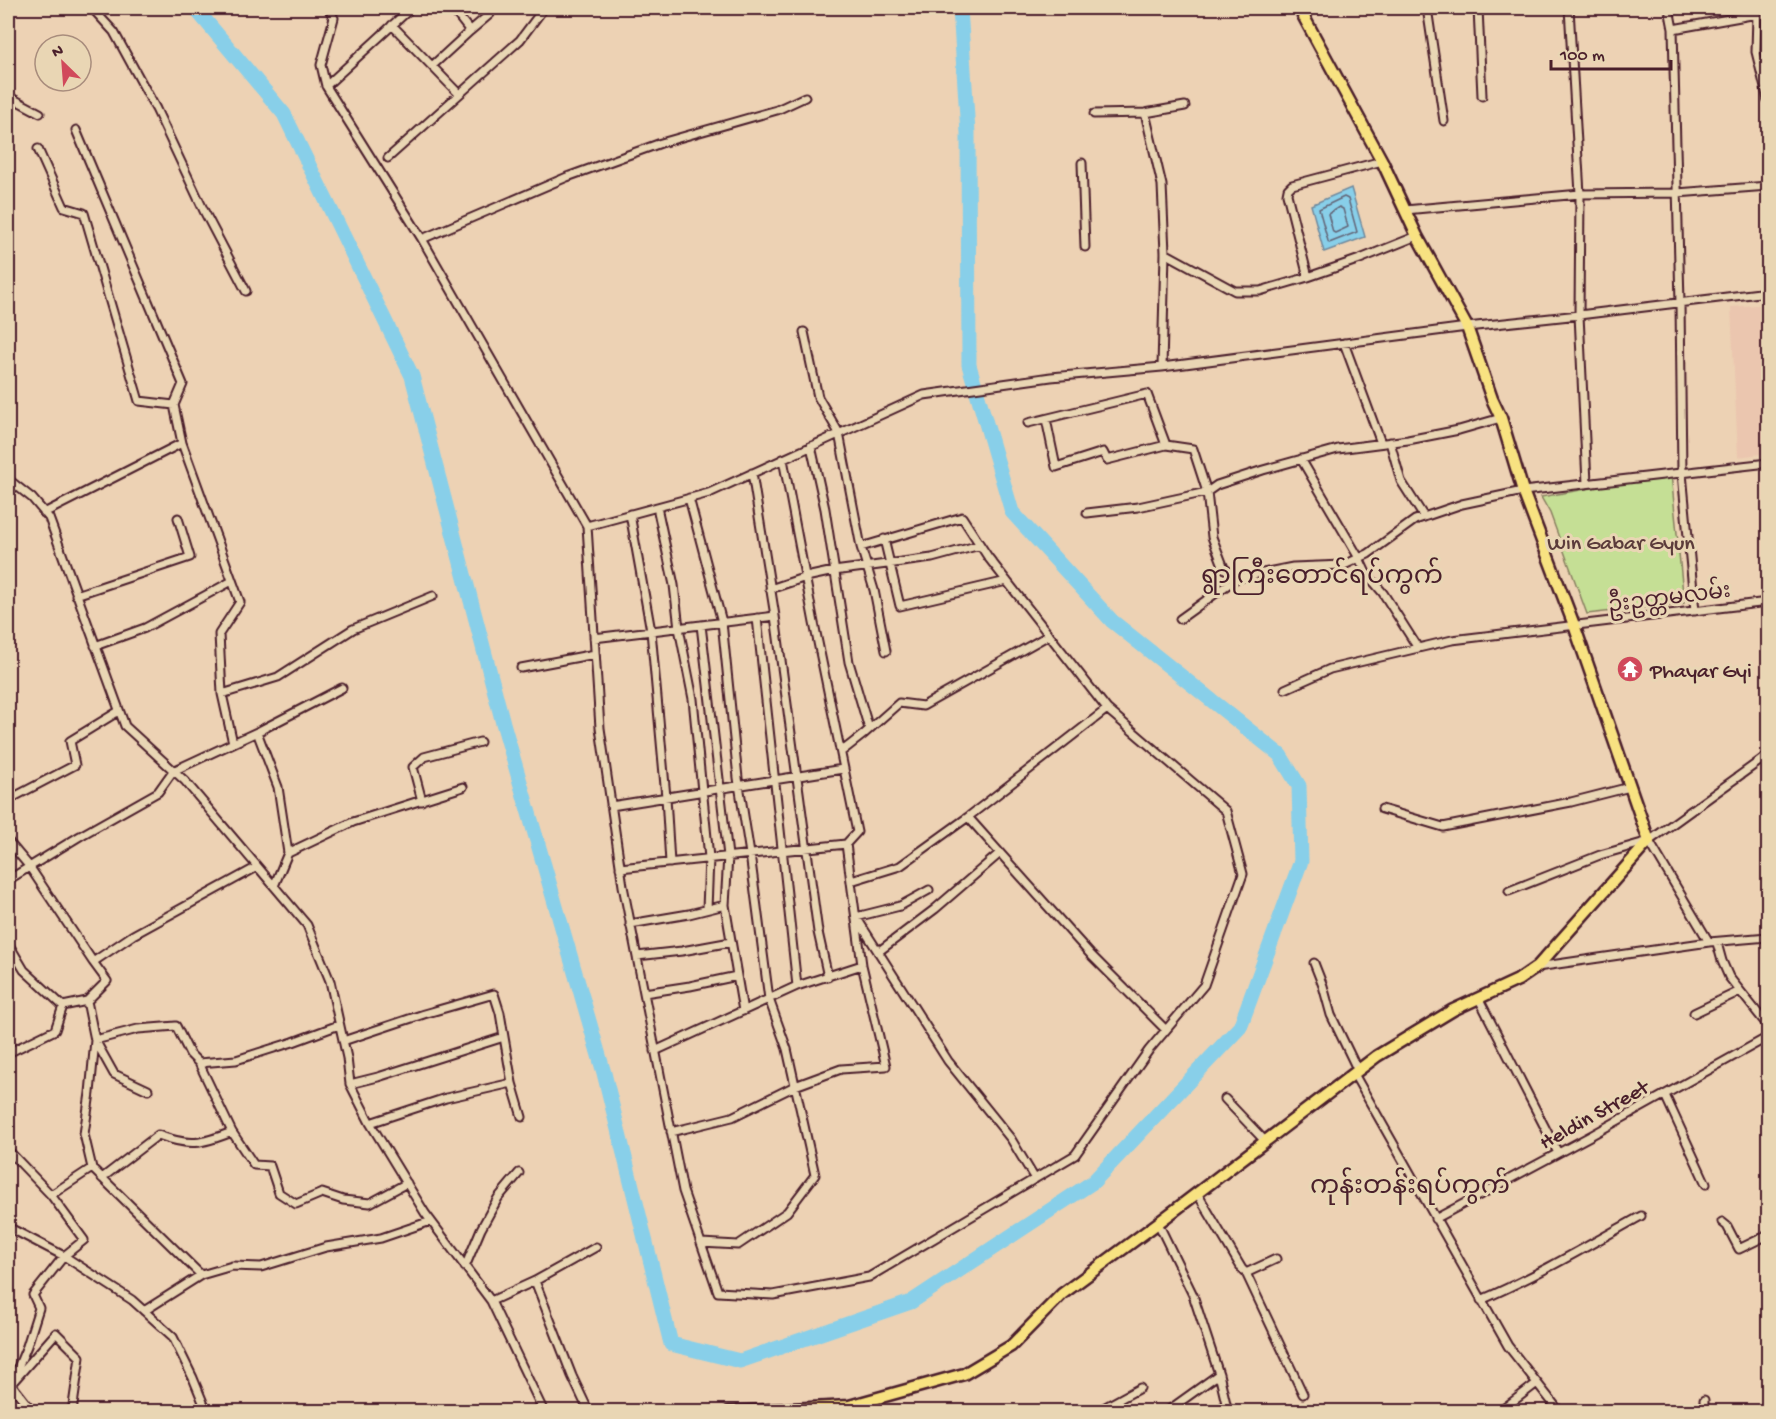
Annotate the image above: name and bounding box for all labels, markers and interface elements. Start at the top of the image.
north arrow [33,33,93,93]
scale bar [1551,33,1671,71]
text: N [49,42,67,63]
text: 100 m [1559,46,1605,67]
park label: Win Gabar Gyun [1547,532,1695,558]
district label: ရွာကြီးတောင်ရပ်ကွက် [1201,557,1443,595]
street label: ဦးဥတ္တမလမ်း [1606,574,1733,621]
temple icon: Phayar Gyi [1615,654,1645,684]
place label: Phayar Gyi [1649,660,1752,686]
street label: Heldin Street [1536,1075,1656,1157]
district label: ကုန်းတန်းရပ်ကွက် [1310,1167,1510,1205]

